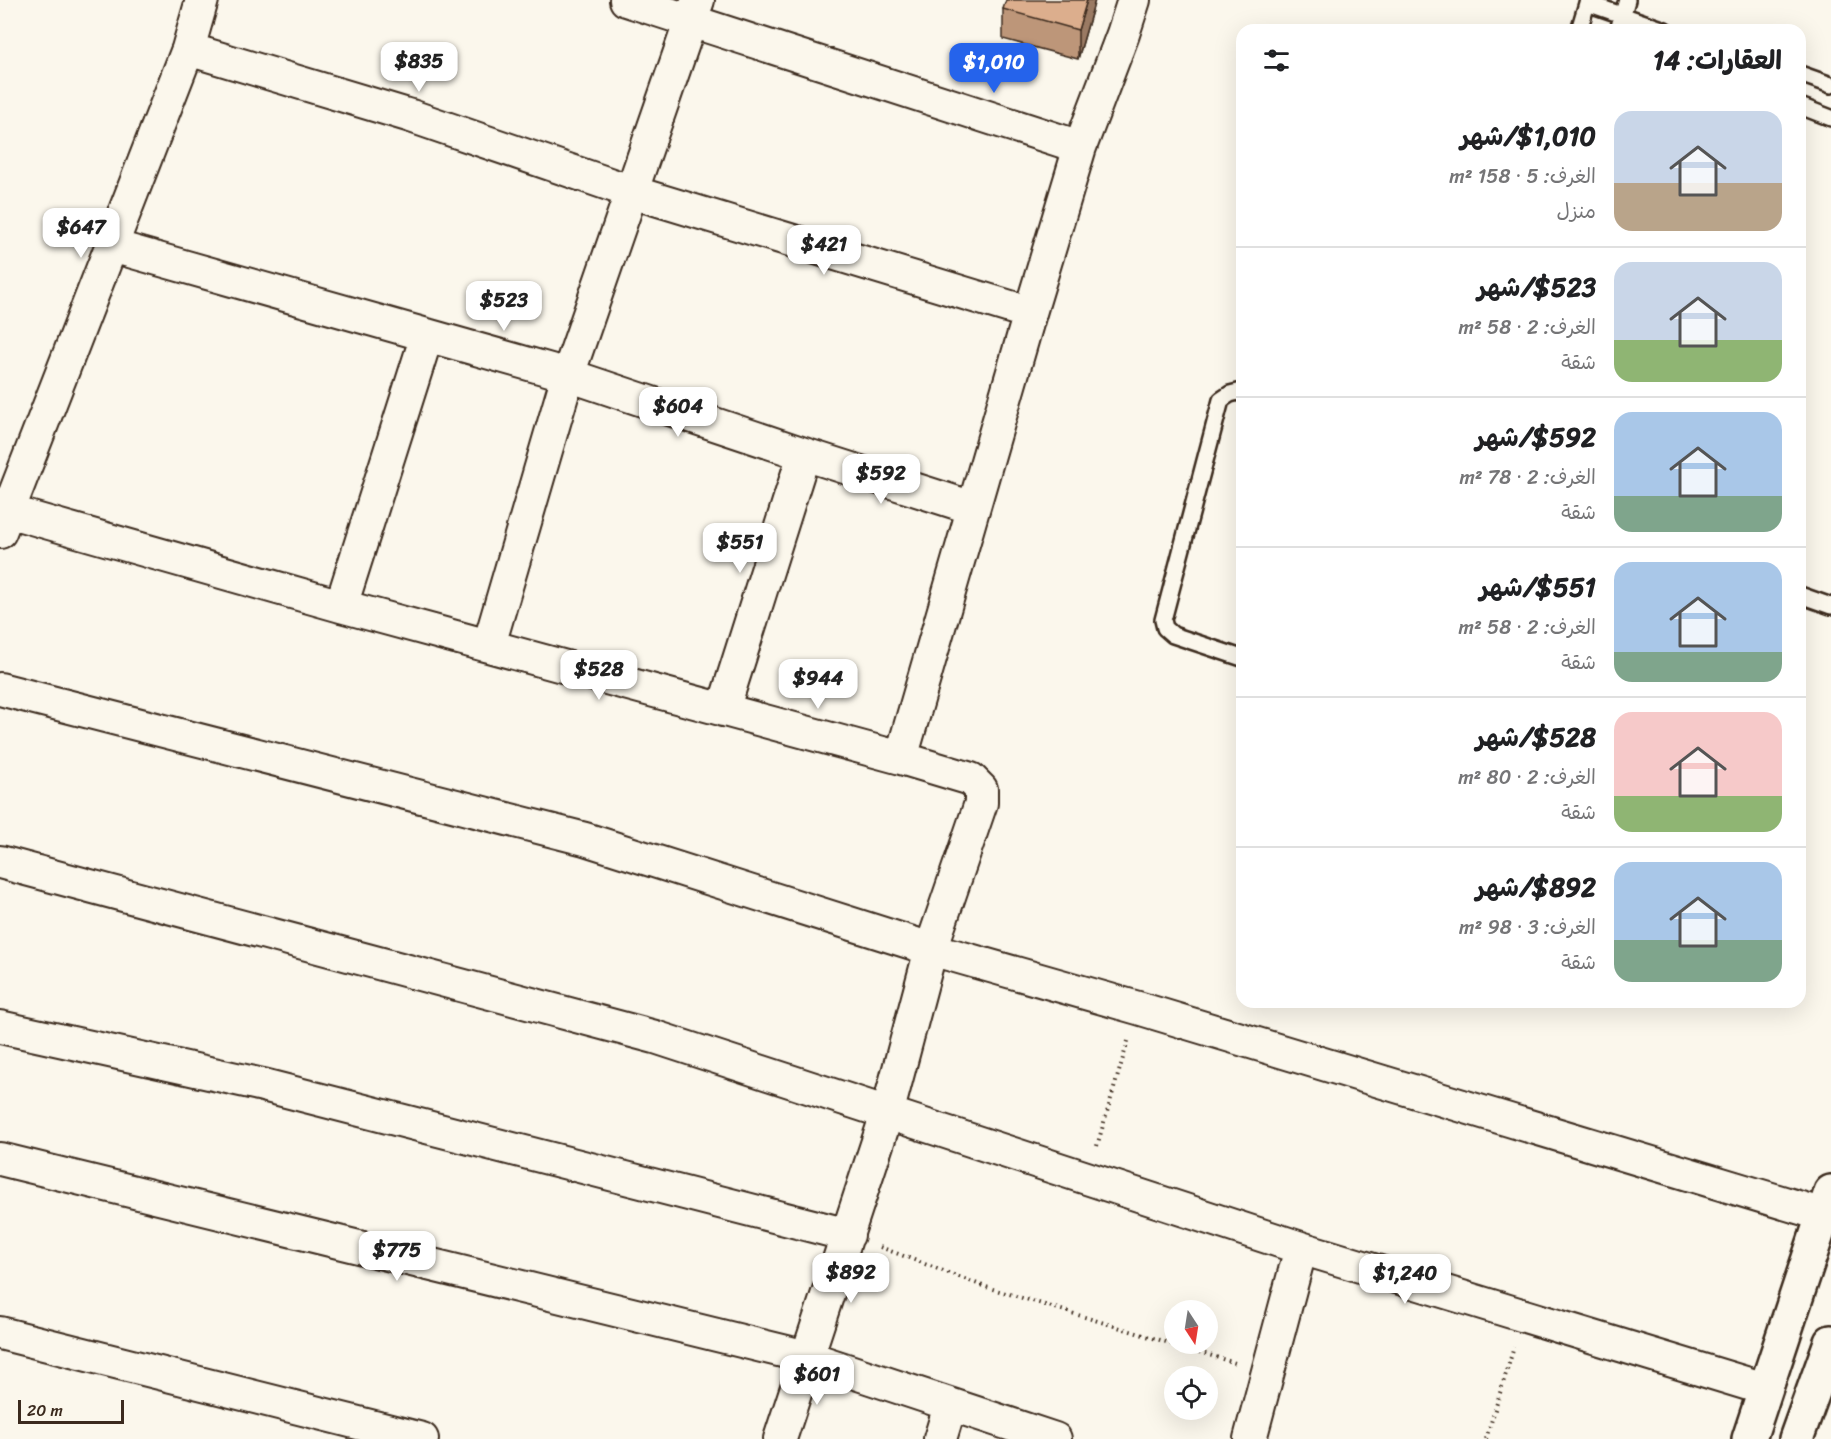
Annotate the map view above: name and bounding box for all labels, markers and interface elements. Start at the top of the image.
text: العقارات: 14 [1653,37,1782,83]
pin: $835 [383,42,455,93]
pin: $1,010 [945,43,1043,94]
text: $835 [395,44,443,79]
icon: filters [1260,44,1293,77]
text: $1,010 [963,45,1025,80]
text: $1,010/شهر [1460,113,1596,159]
icon: home [1662,135,1734,207]
text: الغرف: 5 · 158 m² [1449,159,1596,194]
text: منزل [1557,194,1596,229]
pin: $647 [45,208,117,259]
text: $647 [57,210,105,245]
pin: $421 [788,225,860,276]
text: $421 [801,227,847,262]
text: $523/شهر [1477,264,1596,310]
pin: $523 [468,281,540,332]
text: $523 [480,283,528,318]
icon: home [1662,286,1734,358]
text: الغرف: 2 · 58 m² [1459,310,1596,345]
text: شقة [1561,345,1596,380]
pin: $604 [642,387,714,438]
text: $604 [653,389,703,424]
text: $592/شهر [1476,414,1596,460]
icon: home [1662,436,1734,508]
pin: $592 [845,454,917,505]
text: $592 [856,456,906,491]
text: الغرف: 2 · 78 m² [1459,460,1596,495]
text: شقة [1561,495,1596,530]
pin: $551 [704,523,776,574]
text: $551 [717,525,763,560]
text: $551/شهر [1479,564,1596,610]
icon: home [1662,586,1734,658]
text: الغرف: 2 · 58 m² [1459,610,1596,645]
text: شقة [1561,645,1596,680]
pin: $528 [563,650,635,701]
text: $528 [574,652,624,687]
pin: $944 [782,659,854,710]
text: $944 [793,661,843,696]
text: $528/شهر [1476,714,1596,760]
icon: home [1662,736,1734,808]
text: الغرف: 2 · 80 m² [1458,760,1596,795]
text: شقة [1561,795,1596,830]
text: $892/شهر [1476,864,1596,910]
icon: home [1662,886,1734,958]
text: الغرف: 3 · 98 m² [1459,910,1596,945]
text: شقة [1561,945,1596,980]
pin: $775 [361,1231,433,1282]
text: $775 [373,1233,421,1268]
pin: $892 [815,1253,887,1304]
pin: $1,240 [1356,1254,1454,1305]
text: $892 [826,1255,876,1290]
text: $1,240 [1373,1256,1437,1291]
north arrow [1164,1300,1218,1354]
map controls [1164,1300,1218,1420]
pin: $601 [781,1355,853,1406]
text: $601 [794,1357,840,1392]
button: locate [1164,1366,1218,1420]
text: 20 m [27,1396,63,1425]
scale bar [18,1397,124,1424]

